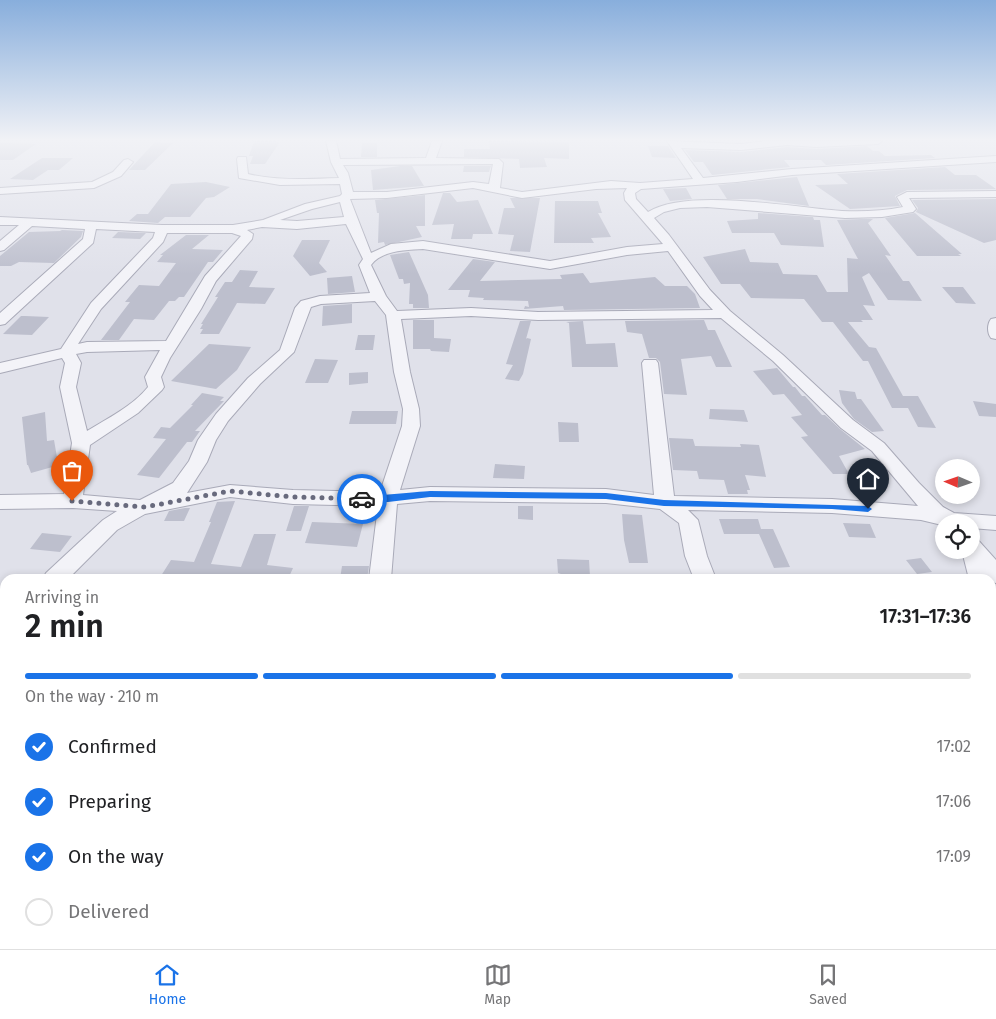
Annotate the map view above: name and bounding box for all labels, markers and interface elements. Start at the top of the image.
pin [51,450,93,501]
icon: bag [58,457,86,485]
pin [847,458,889,509]
north arrow [935,459,980,504]
map controls [935,459,980,559]
icon: home [854,465,882,493]
courier [337,474,387,524]
icon: car [348,485,376,513]
button: locate [935,514,980,559]
text: Arriving in [25,588,99,607]
text: 17:31–17:36 [880,605,971,628]
text: 2 min [25,607,104,645]
text: On the way · 210 m [25,687,159,706]
icon: check [25,733,53,761]
text: Confirmed [68,735,157,758]
text: 17:02 [936,737,971,756]
icon: check [25,788,53,816]
text: Preparing [68,790,151,813]
text: 17:06 [936,792,971,811]
icon: check [25,843,53,871]
text: On the way [68,845,164,868]
text: 17:09 [936,847,971,866]
text: Delivered [68,900,150,923]
tab: Home [149,961,186,1008]
tab: Map [484,961,512,1008]
tab: Saved [809,961,847,1008]

